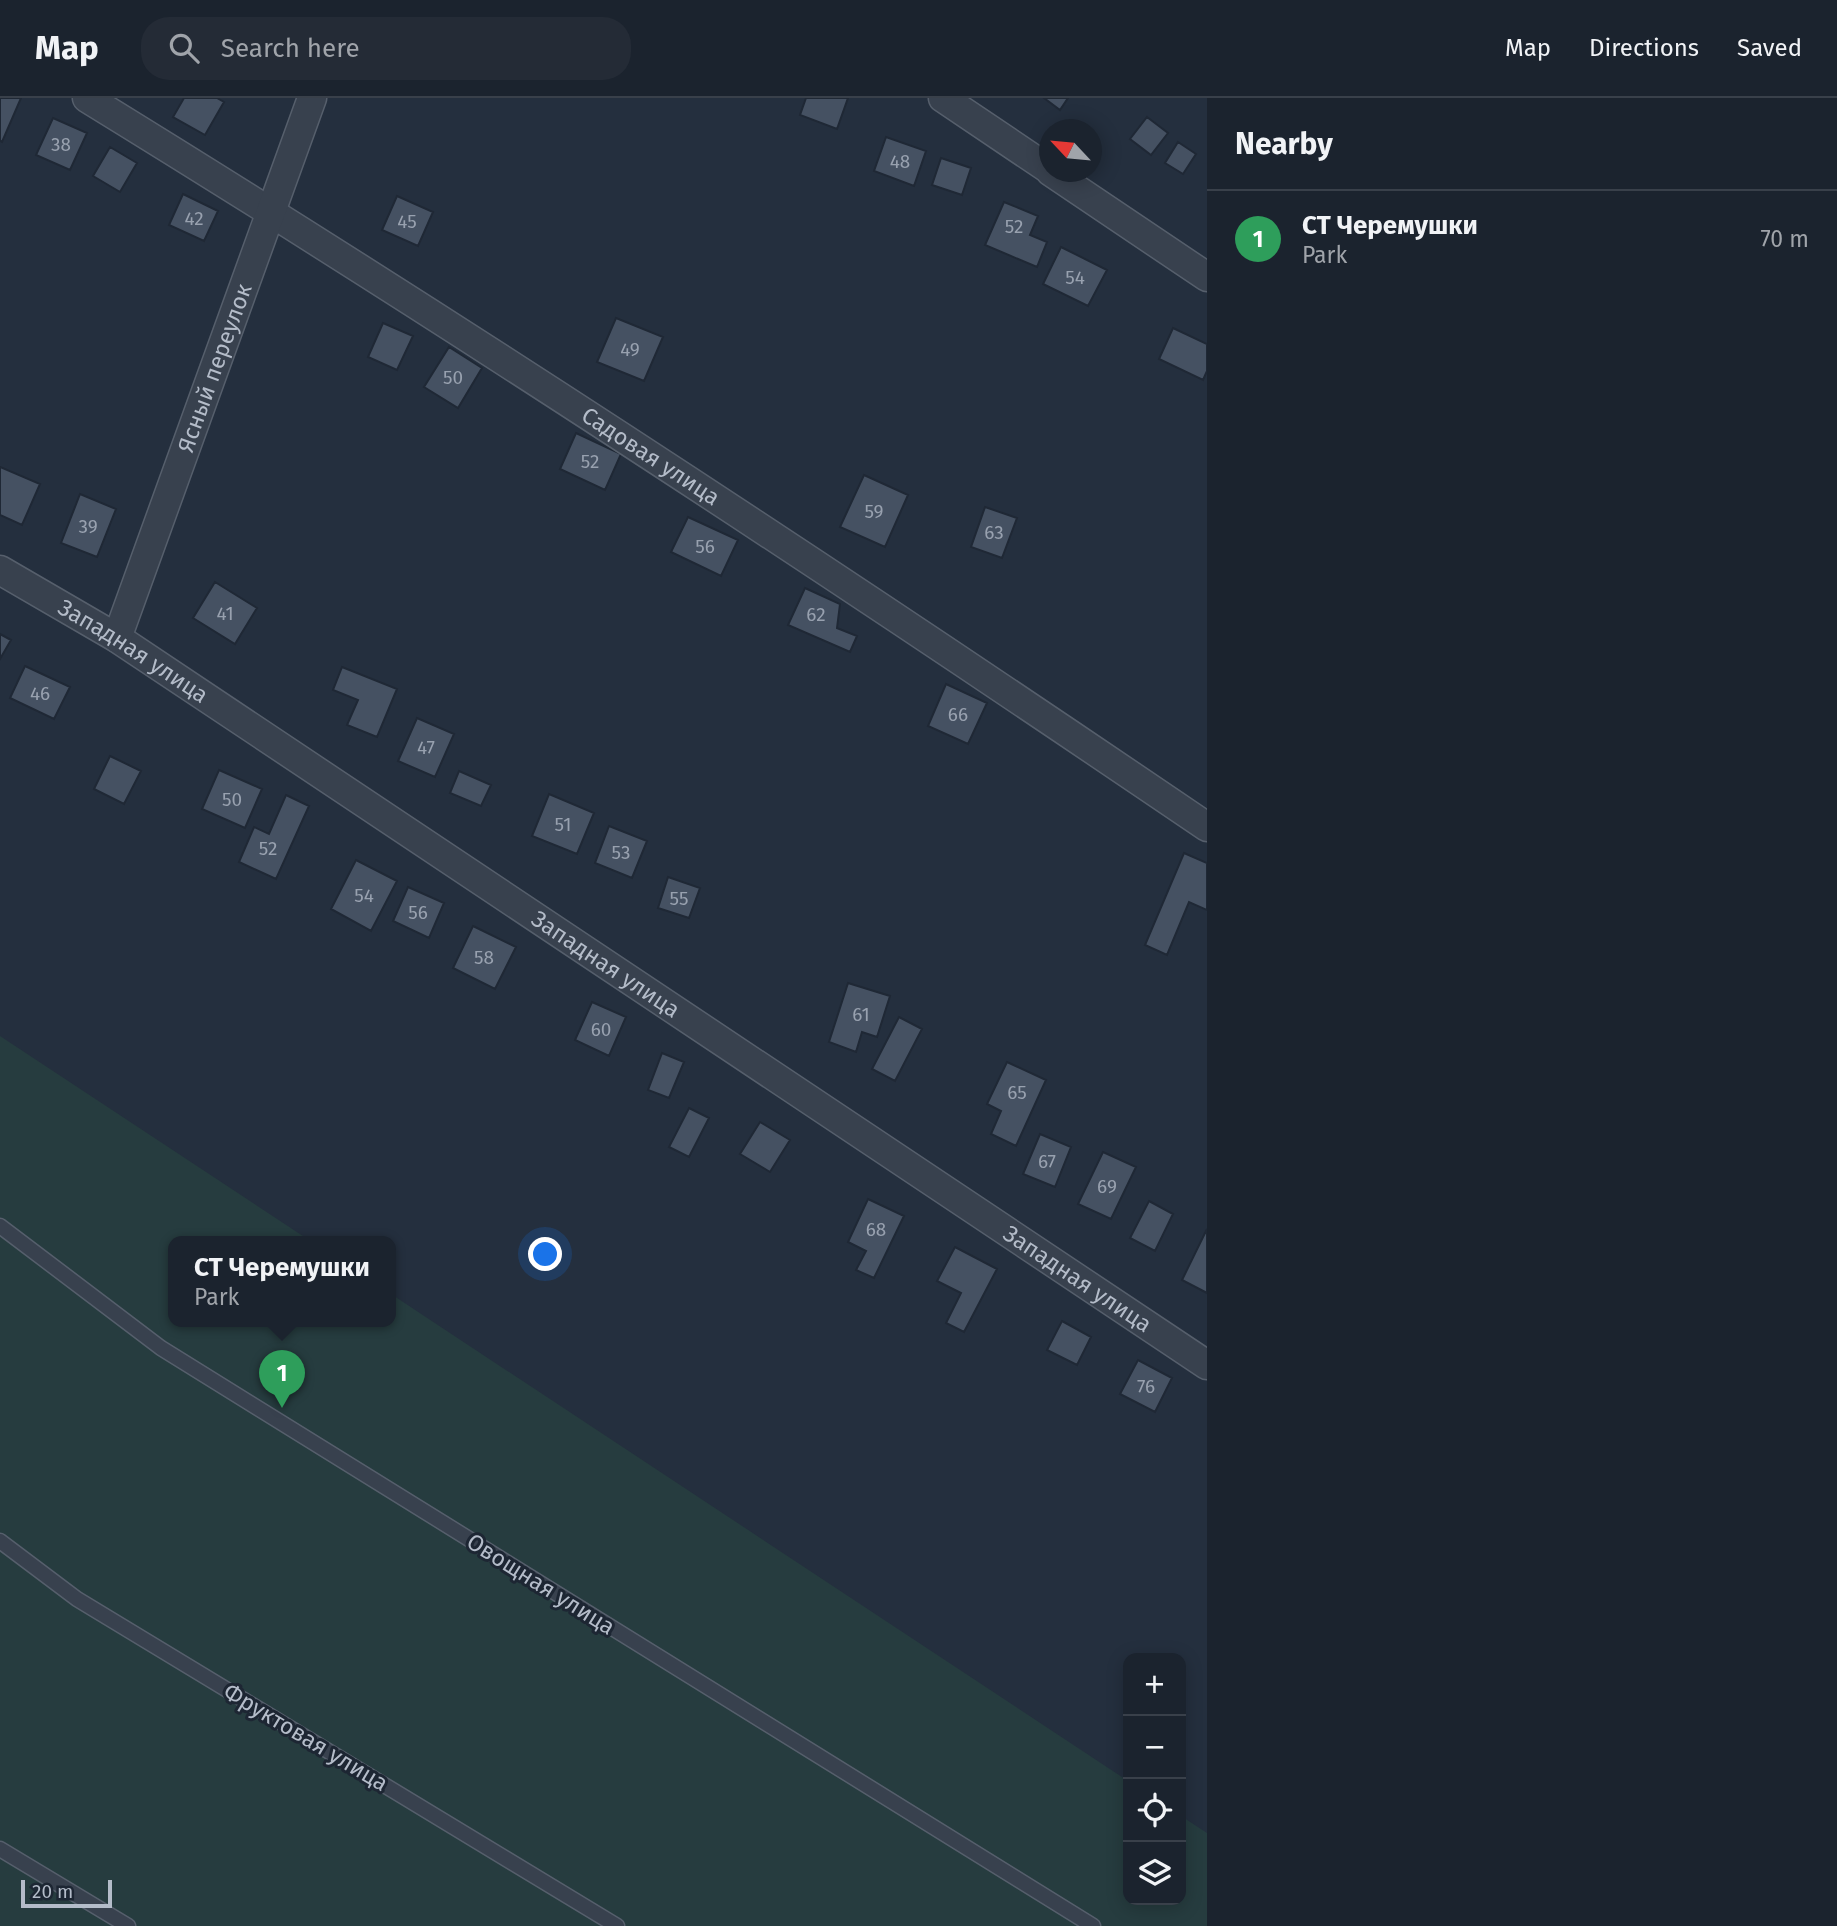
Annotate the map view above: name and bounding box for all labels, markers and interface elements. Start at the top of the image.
search box [141,17,631,80]
text: Map [35,28,99,68]
icon: search [165,29,203,67]
text: Search here [221,33,360,64]
text: Map [1505,34,1551,62]
text: Directions [1589,34,1699,62]
text: Saved [1737,34,1802,62]
north arrow [1039,119,1102,182]
text: Nearby [1235,126,1333,162]
house number: 38 [51,133,71,156]
house number: 48 [890,150,910,173]
house number: 42 [184,207,204,230]
house number: 45 [397,210,417,233]
text: СТ Черемушки [1302,210,1478,241]
house number: 52 [1005,215,1023,238]
text: 1 [1253,225,1263,253]
text: 70 m [1760,225,1809,253]
text: Park [1302,241,1347,269]
house number: 54 [1065,266,1085,289]
street label: Ясный переулок [171,280,258,456]
house number: 49 [620,338,640,361]
house number: 50 [443,366,463,389]
street label: Садовая улица [576,401,725,511]
house number: 52 [581,450,599,473]
house number: 59 [864,500,884,523]
house number: 39 [78,515,98,538]
house number: 63 [984,521,1004,544]
house number: 56 [695,535,715,558]
street label: Западная улица [53,593,214,709]
house number: 41 [216,602,234,625]
house number: 62 [806,603,826,626]
house number: 46 [30,682,50,705]
house number: 66 [948,703,968,726]
house number: 47 [417,736,435,759]
house number: 50 [222,788,242,811]
house number: 51 [555,813,571,836]
house number: 52 [259,837,277,860]
house number: 53 [612,841,630,864]
house number: 54 [354,884,374,907]
house number: 55 [670,887,688,910]
house number: 56 [408,901,428,924]
street label: Западная улица [526,905,685,1024]
house number: 58 [474,946,494,969]
house number: 61 [852,1003,870,1026]
house number: 60 [591,1018,611,1041]
house number: 65 [1007,1081,1027,1104]
house number: 67 [1038,1150,1056,1173]
house number: 69 [1097,1175,1117,1198]
house number: 68 [866,1218,886,1241]
street label: Западная улица [998,1219,1157,1338]
popup [168,1236,396,1327]
your location [528,1237,562,1271]
text: СТ Черемушки [194,1252,370,1283]
text: Park [194,1283,239,1311]
pin: 1 [259,1350,305,1408]
house number: 76 [1137,1375,1155,1398]
street label: Овощная улица [462,1527,620,1641]
map controls [1123,1653,1186,1905]
button: + [1123,1653,1186,1716]
street label: Фруктовая улица [219,1677,393,1797]
button: − [1123,1716,1186,1779]
button: locate [1123,1779,1186,1842]
button: layers [1123,1842,1186,1905]
scale bar [21,1877,112,1909]
text: 20 m [32,1880,73,1903]

